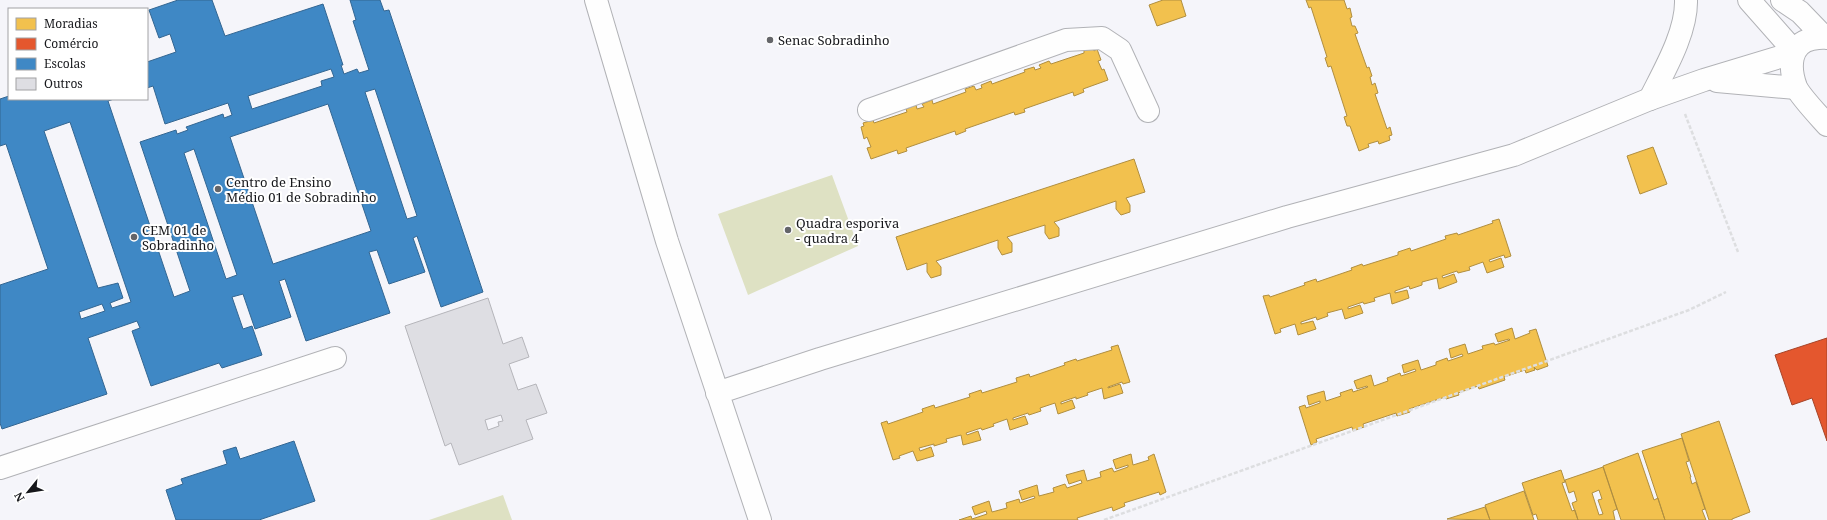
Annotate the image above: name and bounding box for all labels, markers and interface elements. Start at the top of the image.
legend [8,8,148,100]
text: Moradias [44,15,98,32]
place label: Senac Sobradinho [778,31,890,49]
text: Comércio [44,35,98,52]
marker: Senac Sobradinho [765,35,775,45]
text: Escolas [44,55,86,72]
text: Outros [44,75,83,92]
place label: Centro de Ensino Médio 01 de Sobradinho [226,173,376,206]
marker: Centro de Ensino Médio 01 de Sobradinho [213,184,223,194]
place label: Quadra esporiva - quadra 4 [796,214,899,247]
place label: CEM 01 de Sobradinho [142,221,214,254]
marker: Quadra esporiva - quadra 4 [783,225,793,235]
marker: CEM 01 de Sobradinho [129,232,139,242]
north arrow [8,472,48,512]
text: N [10,489,28,505]

